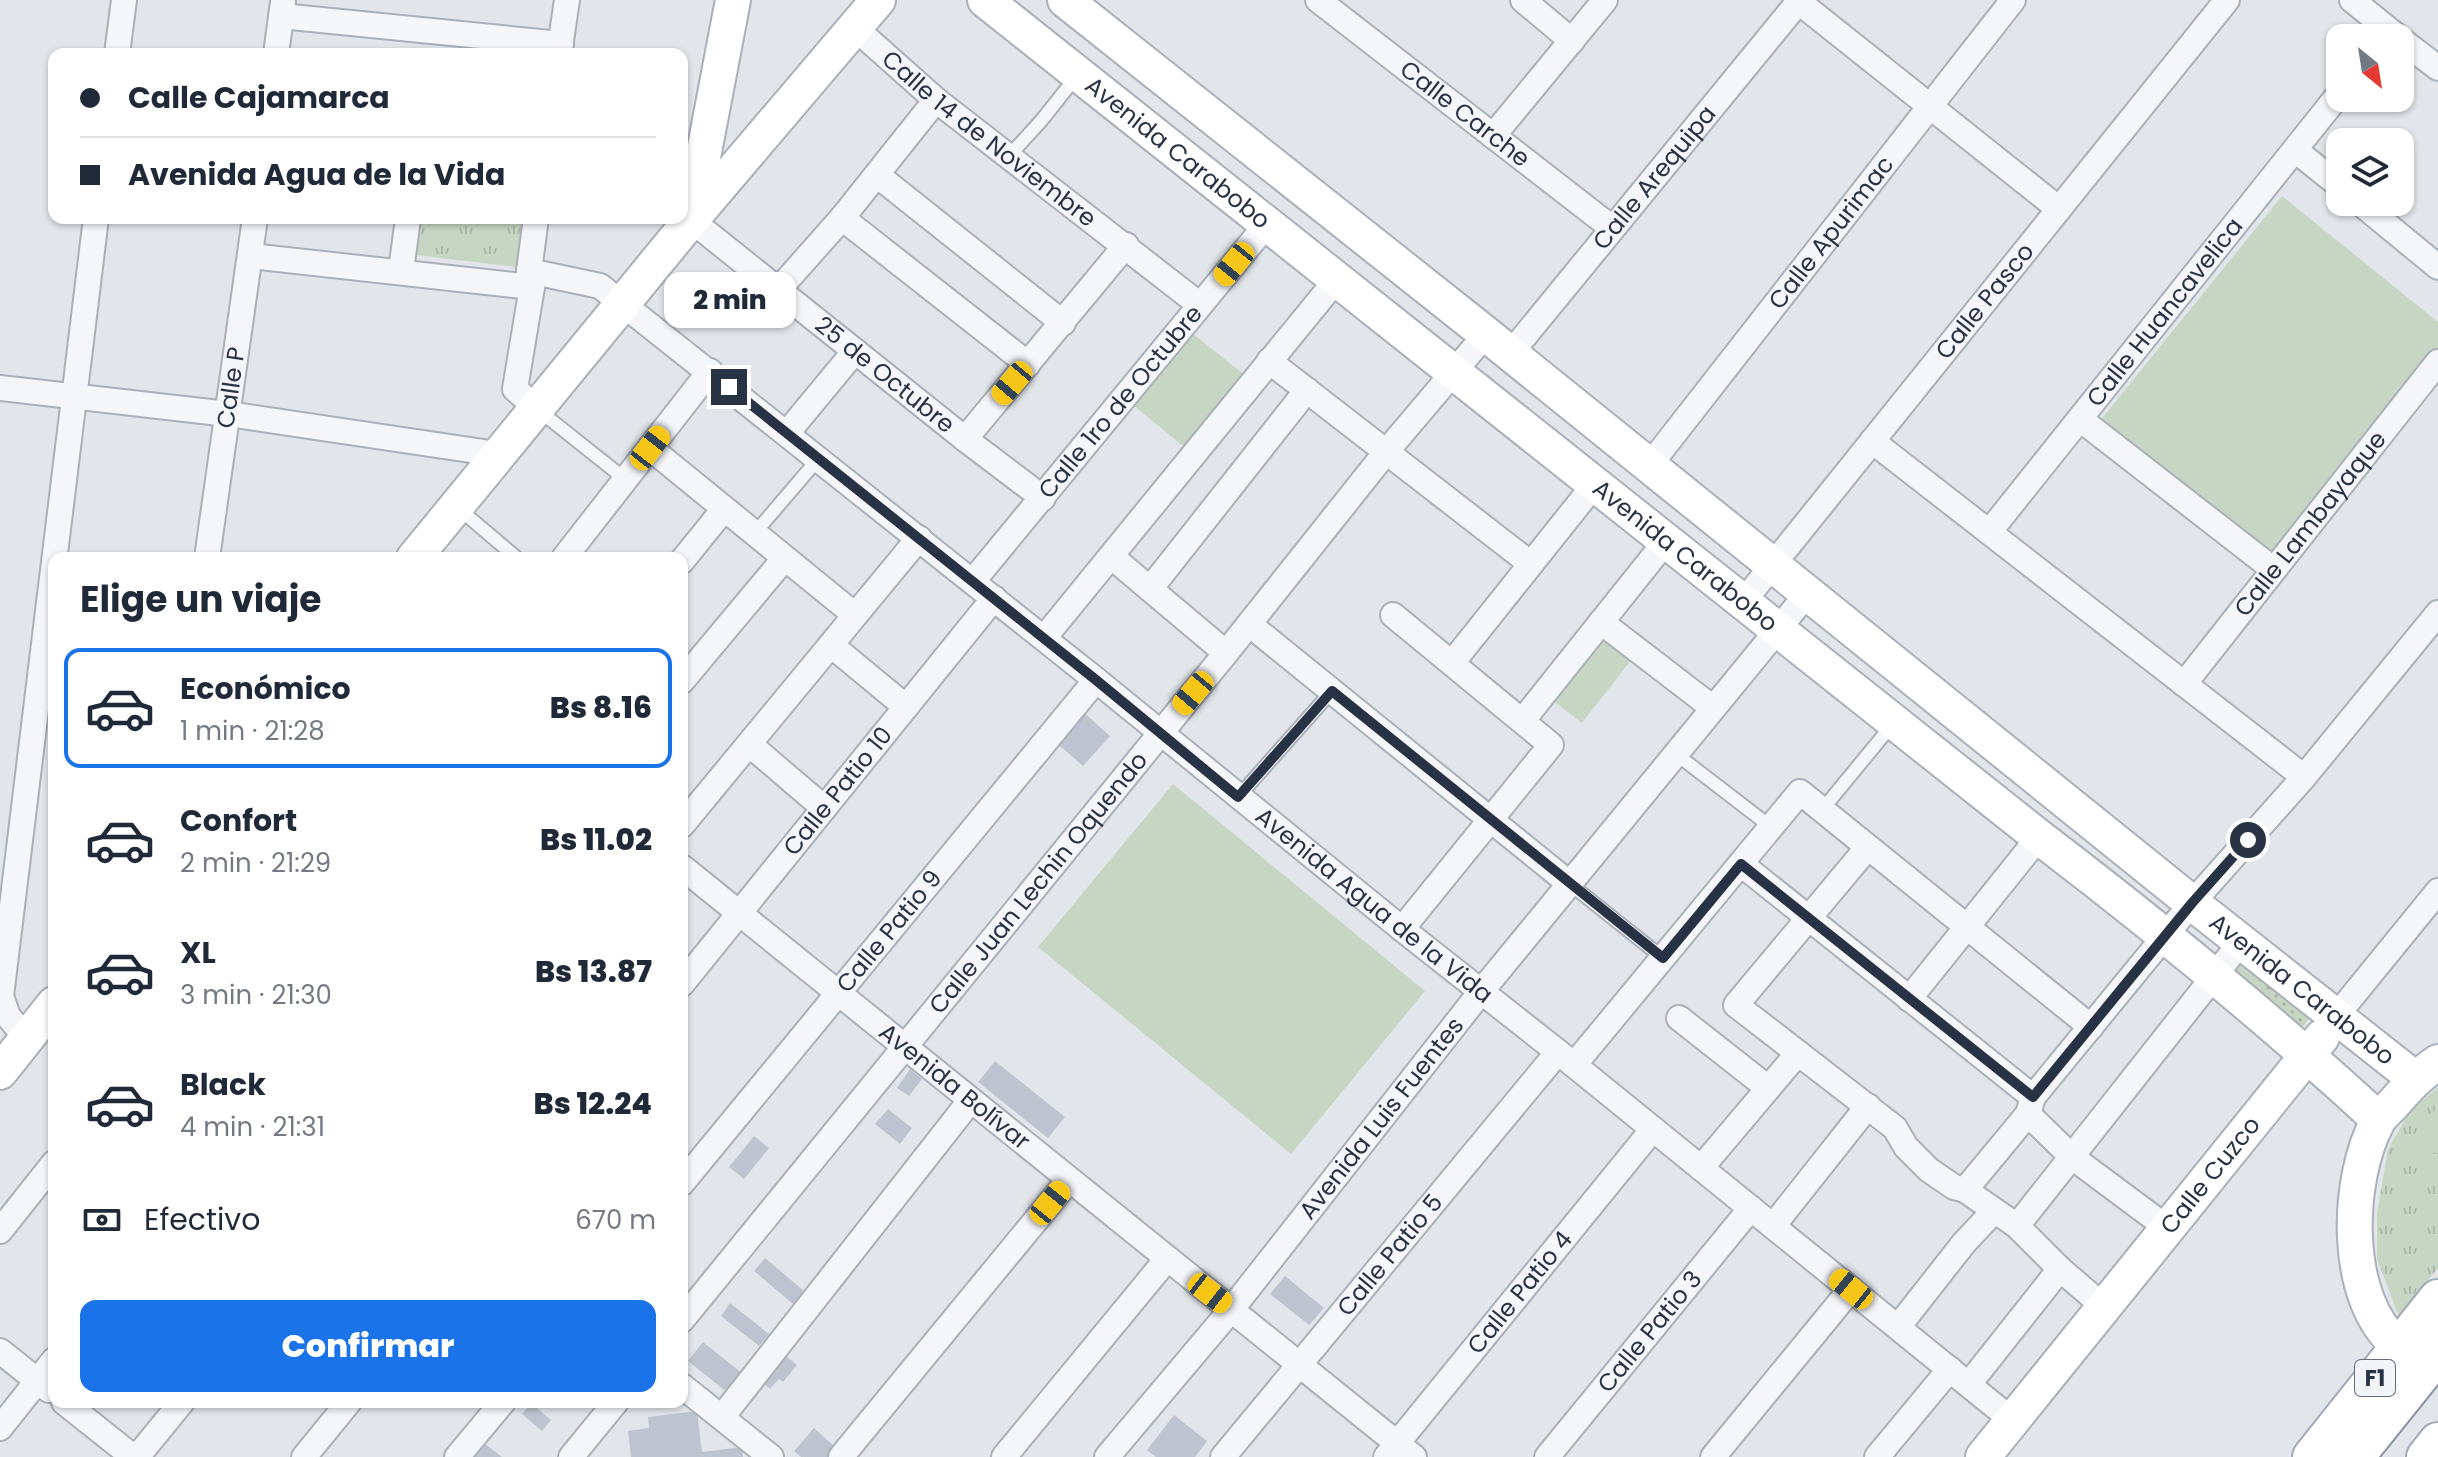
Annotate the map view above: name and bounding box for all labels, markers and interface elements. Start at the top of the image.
north arrow [2326,24,2414,112]
map controls [2326,24,2414,216]
street label: Calle 14 de Noviembre [875,43,1103,234]
street label: Calle Carche [1393,53,1537,175]
street label: Avenida Carabobo [1078,69,1277,236]
text: Calle Cajamarca [128,76,390,119]
street label: Calle Arequipa [1585,98,1723,257]
button: layers [2326,128,2414,216]
street label: Calle Apurimac [1761,149,1901,316]
text: Avenida Agua de la Vida [128,153,505,196]
street label: Calle Huancavelica [2079,211,2250,413]
street label: Calle Pasco [1928,236,2041,366]
car [1210,238,1258,290]
callout: 2 min [663,271,795,327]
text: 2 min [693,282,767,318]
street label: Calle 1ro de Octubre [1031,298,1210,505]
street label: 25 de Octubre [808,308,962,441]
street label: Calle P [208,345,253,430]
car [987,357,1037,409]
route end [711,369,747,405]
car [626,422,674,474]
street label: Calle Lambayaque [2226,424,2393,623]
street label: Avenida Carabobo [1586,472,1785,639]
text: Elige un viaje [80,574,322,625]
text: Económico [180,667,351,710]
car [1168,667,1218,719]
icon: car [84,672,156,744]
text: Bs 8.16 [550,686,652,729]
text: 1 min · 21:28 [180,713,325,749]
street label: Calle Patio 10 [775,719,900,862]
street label: Calle Juan Lechin Oquendo [921,745,1155,1021]
text: Confort [180,799,297,842]
street label: Avenida Agua de la Vida [1249,799,1500,1011]
icon: car [84,804,156,876]
text: Bs 11.02 [540,818,652,861]
route start [2230,822,2266,858]
text: 2 min · 21:29 [180,845,331,881]
street label: Calle Patio 9 [829,863,949,999]
street label: Avenida Carabobo [2202,906,2402,1073]
text: XL [180,931,216,974]
icon: car [84,936,156,1008]
text: Bs 13.87 [535,950,652,993]
text: 3 min · 21:30 [180,977,332,1013]
street label: Avenida Luis Fuentes [1291,1010,1471,1226]
street label: Avenida Bolívar [872,1015,1037,1157]
text: Black [180,1063,266,1106]
icon: car [84,1068,156,1140]
text: Bs 12.24 [534,1082,652,1125]
text: 4 min · 21:31 [180,1109,325,1145]
street label: Calle Cuzco [2152,1109,2268,1241]
car [1026,1177,1074,1229]
street label: Calle Patio 5 [1329,1187,1450,1323]
icon: cash [80,1198,124,1242]
text: Efectivo [144,1198,260,1241]
text: 670 m [575,1202,656,1238]
street label: Calle Patio 4 [1459,1224,1579,1361]
street label: Calle Patio 3 [1589,1263,1709,1399]
car [1825,1265,1877,1313]
car [1184,1269,1236,1317]
button: Confirmar [80,1300,656,1392]
road number: F1 [2355,1360,2395,1396]

